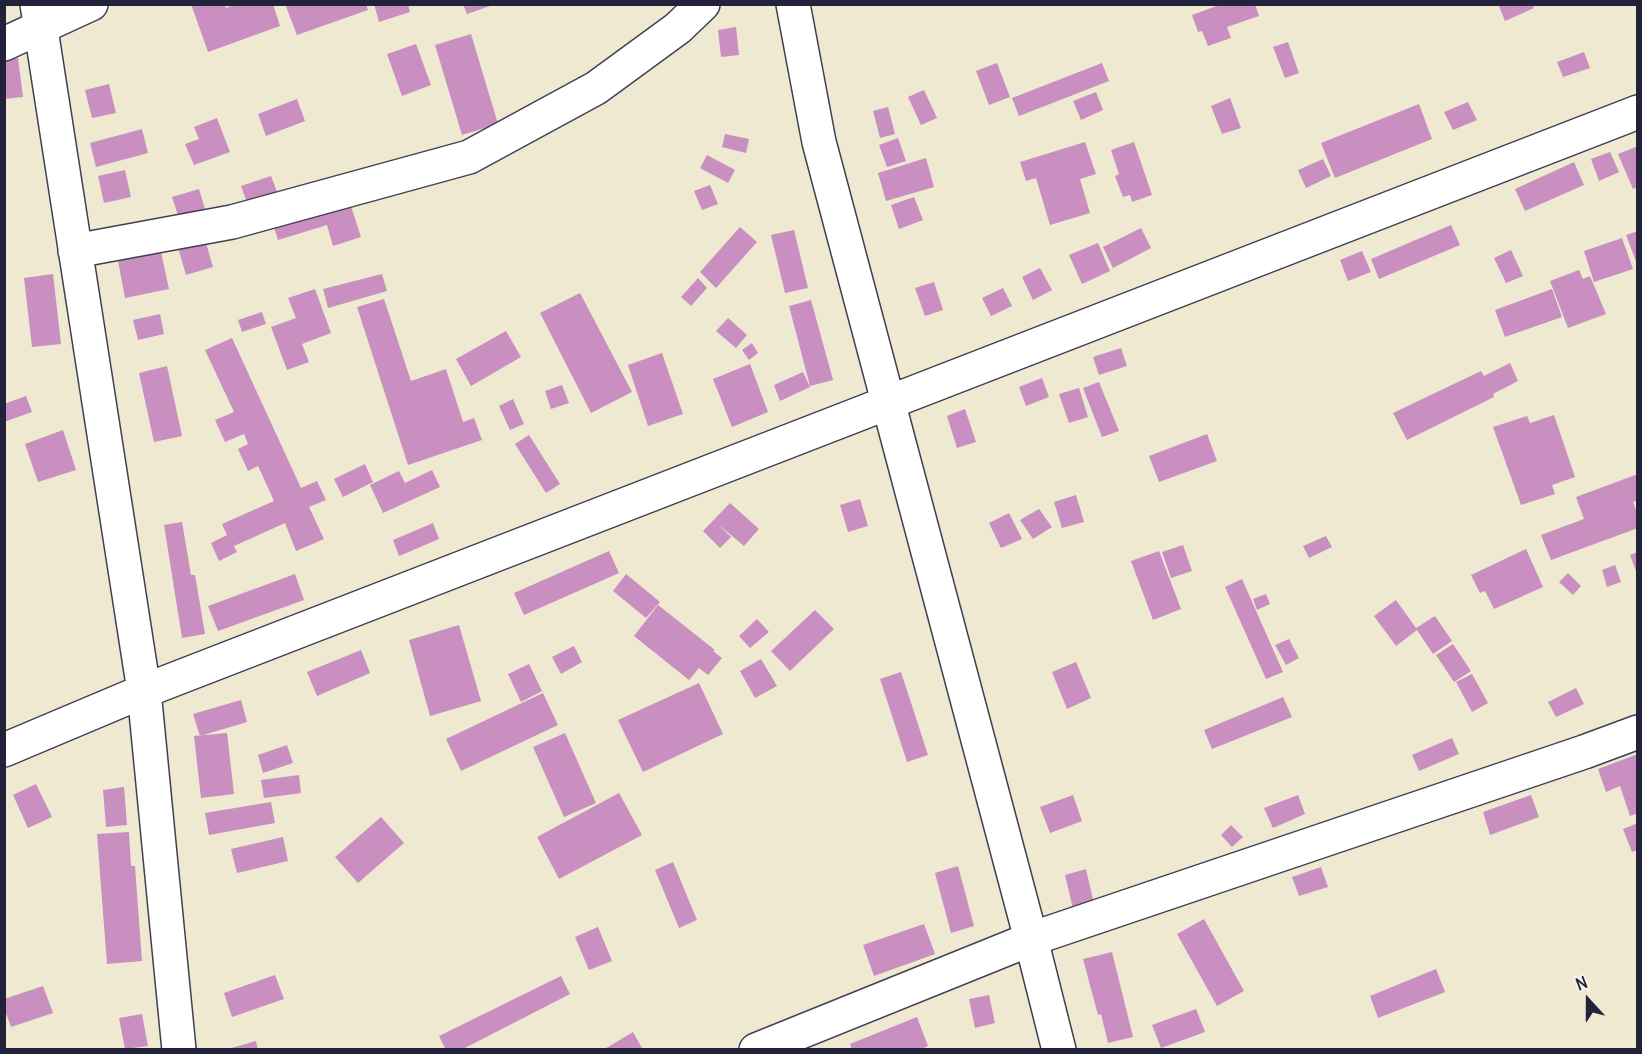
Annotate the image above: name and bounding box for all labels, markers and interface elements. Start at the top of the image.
north arrow [1558,970,1618,1030]
text: N [1573,972,1590,995]

